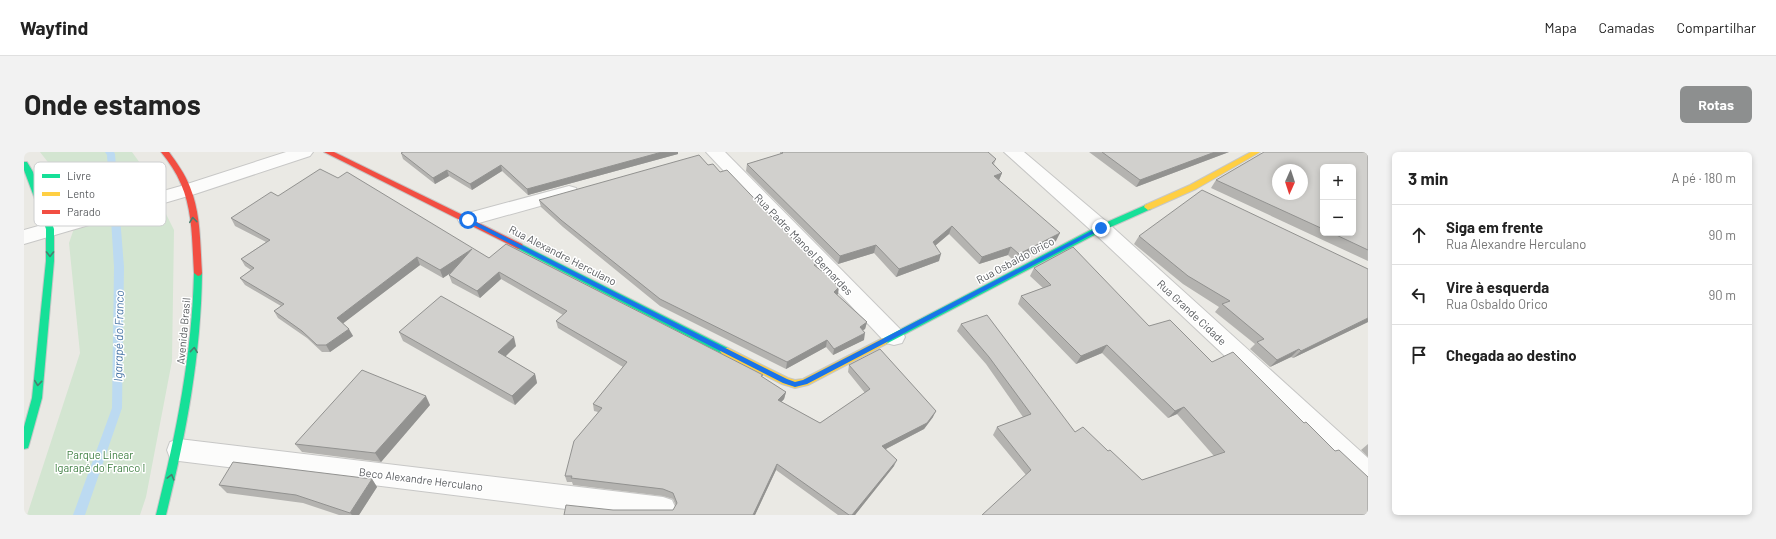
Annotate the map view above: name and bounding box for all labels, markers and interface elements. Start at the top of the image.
text: Wayfind [20,16,88,39]
text: Mapa [1545,19,1577,36]
text: Camadas [1599,19,1654,36]
text: Compartilhar [1676,19,1756,36]
button: Rotas [1680,86,1752,123]
text: Onde estamos [24,87,201,121]
legend [34,162,166,226]
north arrow [1272,164,1308,200]
map controls [1320,164,1356,236]
button: + [1320,164,1356,200]
text: 3 min [1408,168,1448,188]
text: Livre [67,169,91,182]
text: A pé · 180 m [1672,170,1736,186]
text: Lento [67,187,95,200]
street label: Rua Padre Manoel Bernardes [752,191,856,297]
button: − [1320,200,1356,236]
text: Parado [67,205,101,218]
route start [459,211,477,229]
one-way arrow [189,217,198,223]
text: Siga em frente [1446,218,1543,236]
route end [1092,219,1110,237]
street label: Rua Alexandre Herculano [507,222,619,288]
icon: ahead [1408,224,1430,246]
text: 90 m [1709,227,1736,243]
street label: Rua Osbaldo Orico [974,234,1056,286]
text: Rua Alexandre Herculano [1446,236,1586,252]
one-way arrow [46,251,54,257]
street label: Rua Grande Cidade [1155,277,1229,347]
text: Vire à esquerda [1446,278,1549,296]
icon: left [1408,284,1430,306]
text: 90 m [1709,287,1736,303]
water label: Igarapé do Franco [110,290,126,382]
text: Rua Osbaldo Orico [1446,296,1548,312]
street label: Avenida Brasil [174,297,192,365]
icon: arrive [1408,344,1430,366]
text: Chegada ao destino [1446,346,1577,364]
one-way arrow [190,347,199,353]
one-way arrow [34,380,43,386]
park label: Parque Linear Igarapé do Franco I [55,448,145,474]
street label: Beco Alexandre Herculano [358,465,484,493]
one-way arrow [166,474,175,481]

